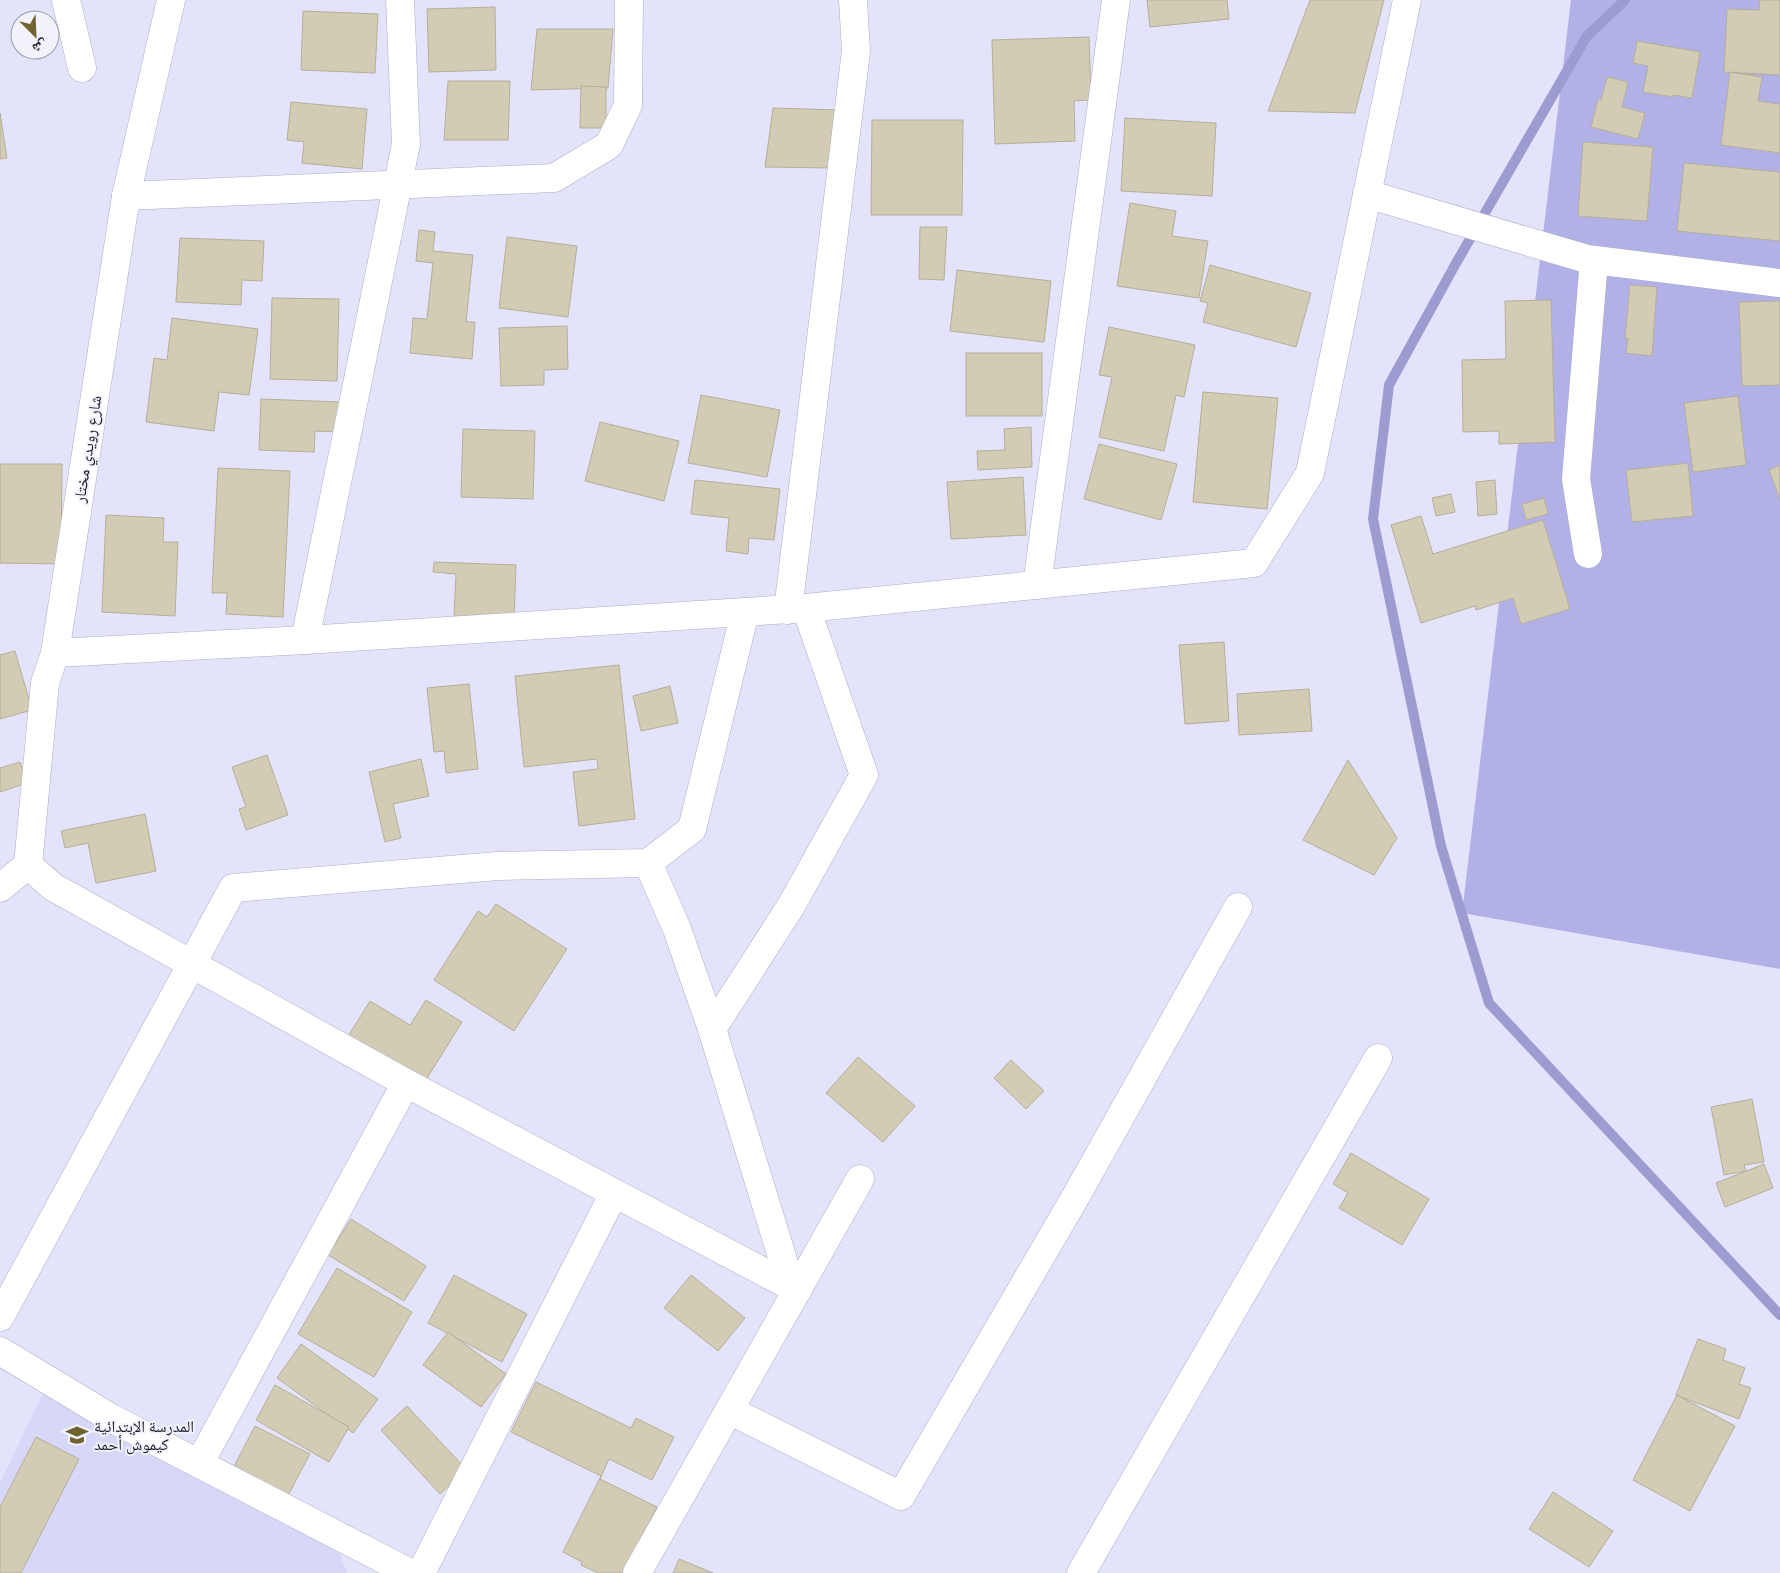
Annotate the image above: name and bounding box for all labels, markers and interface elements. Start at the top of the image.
north arrow [10,10,60,60]
text: ش [30,36,50,57]
street label: شارع رويدي مختار [69,394,108,506]
place label: المدرسة الإبتدائية كيموش أحمد [94,1417,194,1455]
school or university icon: المدرسة الإبتدائية كيموش أحمد [64,1422,90,1448]

